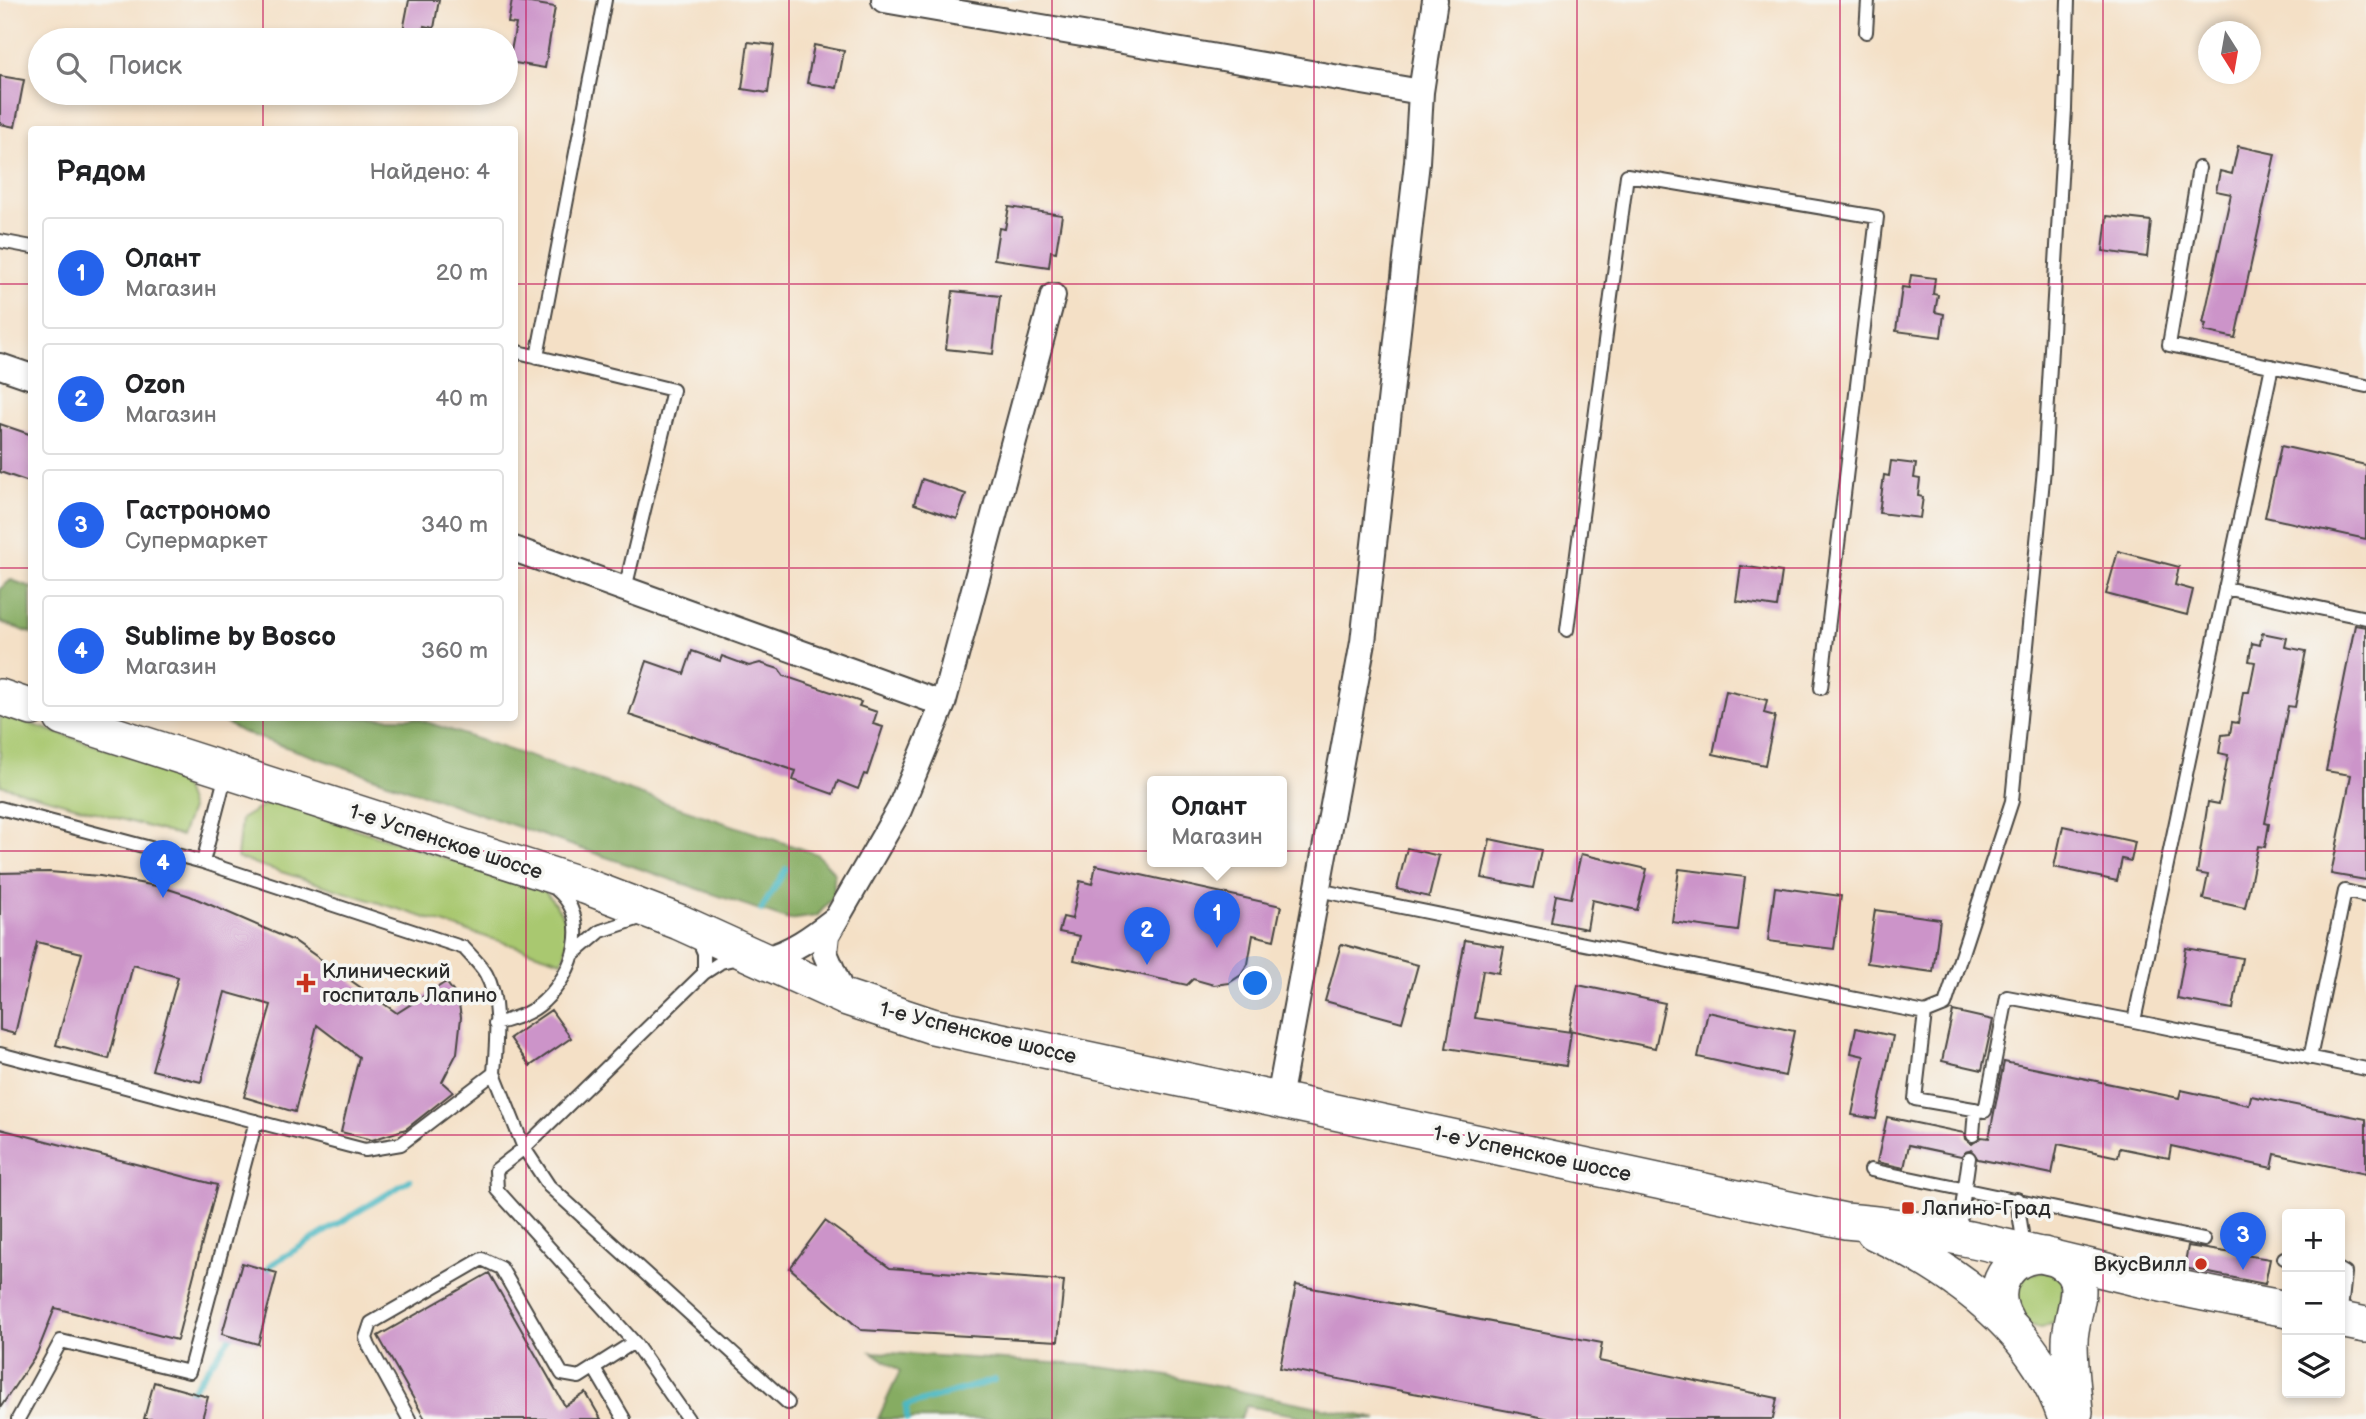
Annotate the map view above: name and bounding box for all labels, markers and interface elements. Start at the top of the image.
north arrow [2198,21,2261,84]
search box [28,28,518,105]
icon: search [52,48,90,86]
text: Поиск [108,51,182,82]
text: Рядом [56,154,146,190]
text: Найдено: 4 [370,158,490,186]
text: Олант [125,244,201,275]
text: 1 [76,259,86,287]
text: 20 m [436,259,488,287]
text: Магазин [125,275,217,303]
text: Ozon [125,370,186,401]
text: 2 [74,385,88,413]
text: 40 m [435,385,488,413]
text: Магазин [125,401,217,429]
text: Гастрономо [125,496,271,527]
text: 3 [74,511,88,539]
text: 340 m [421,511,488,539]
text: Супермаркет [125,527,268,555]
text: Sublime by Bosco [125,622,336,653]
text: 4 [74,637,88,665]
text: 360 m [421,637,488,665]
text: Магазин [125,653,217,681]
popup [1147,776,1287,867]
text: Олант [1171,792,1247,823]
street label: 1-е Успенское шоссе [346,799,546,885]
text: Магазин [1171,823,1263,851]
pin: 4 [140,840,186,898]
pin: 1 [1194,890,1240,948]
pin: 2 [1124,907,1170,965]
place label: Клинический госпиталь Лапино [322,959,497,1008]
your location [1238,966,1272,1000]
marker: Клинический госпиталь Лапино [296,973,316,993]
street label: 1-е Успенское шоссе [877,996,1079,1070]
street label: 1-е Успенское шоссе [1431,1121,1634,1187]
place label: Лапино-Град [1921,1196,2051,1221]
marker: Лапино-Град [1900,1200,1916,1216]
map controls [2282,1209,2345,1398]
button: + [2282,1209,2345,1272]
pin: 3 [2220,1212,2266,1270]
place label: ВкусВилл [2094,1252,2187,1277]
marker: ВкусВилл [2193,1256,2209,1272]
button: − [2282,1272,2345,1335]
button: layers [2282,1335,2345,1398]

